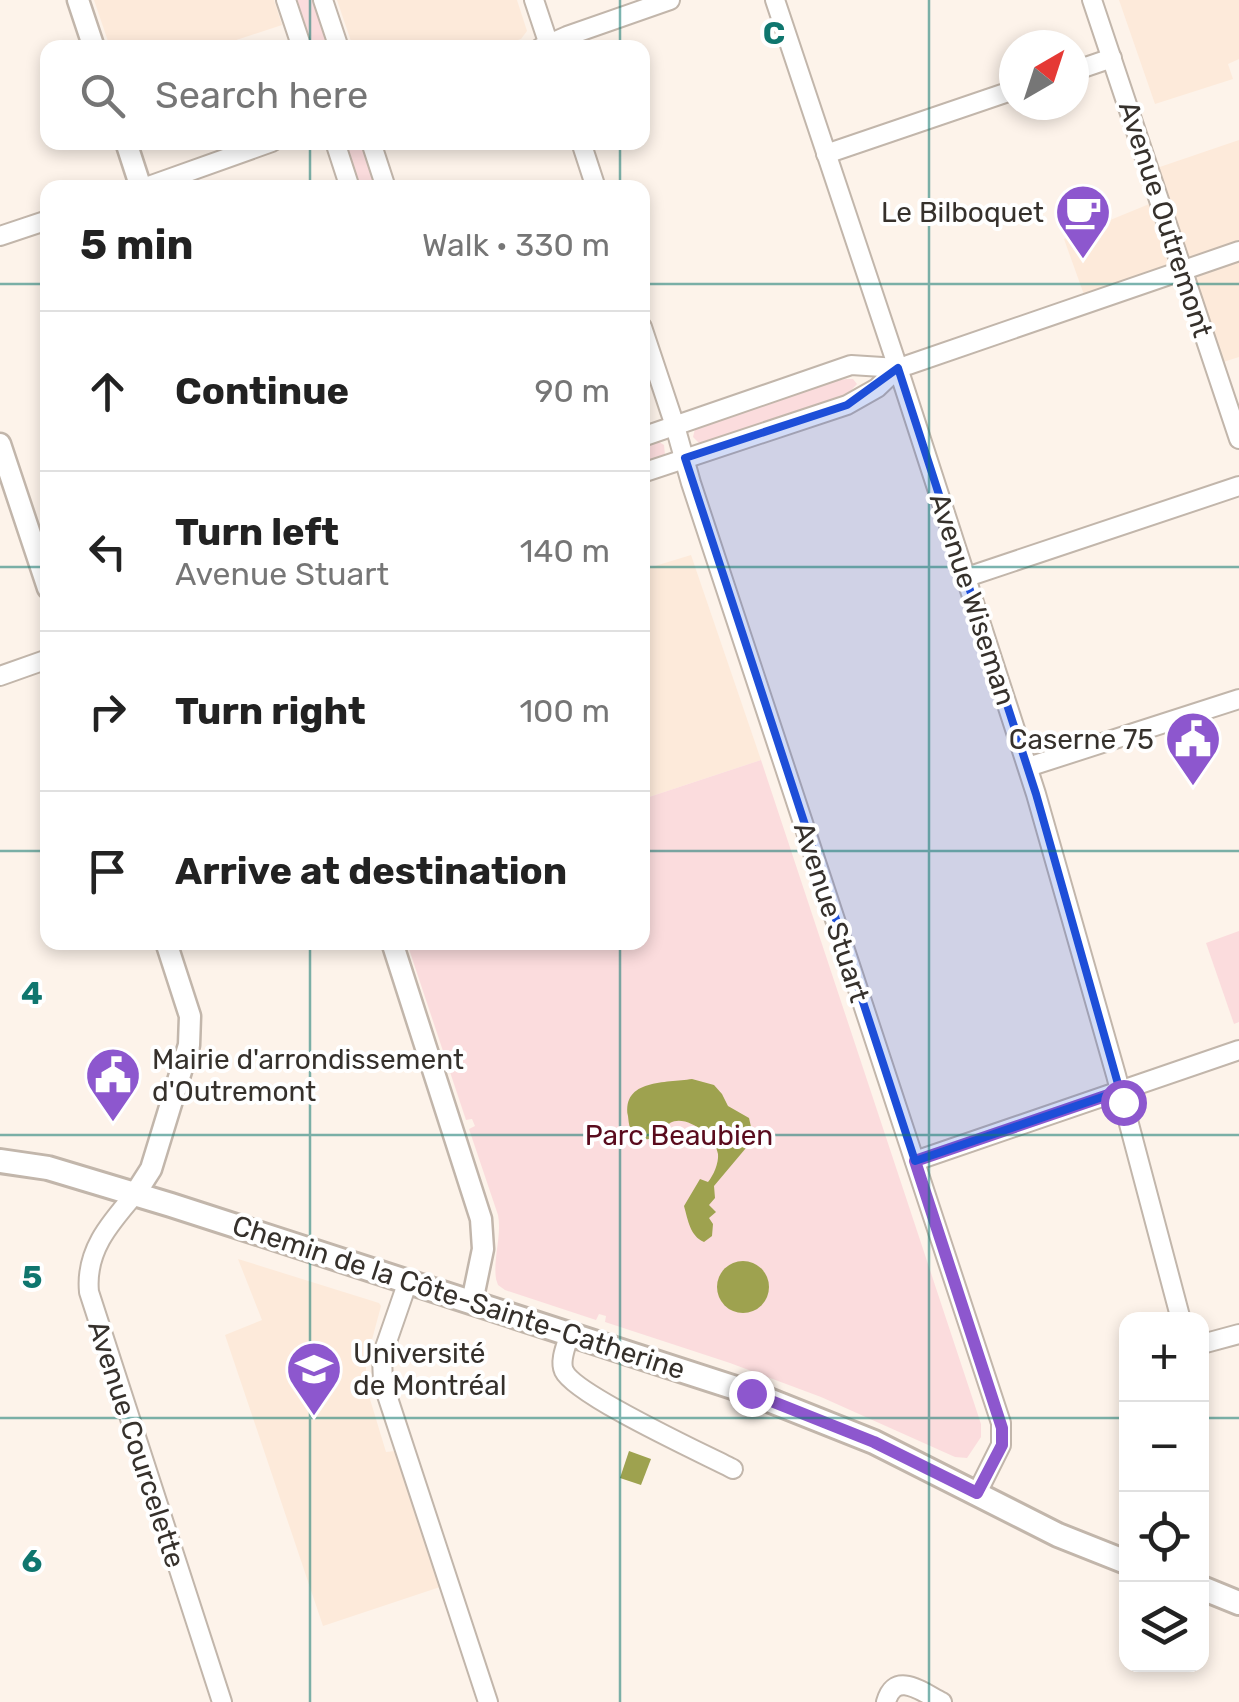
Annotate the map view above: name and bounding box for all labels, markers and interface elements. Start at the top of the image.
text: C [763,14,785,52]
north arrow [999,30,1089,120]
search box [40,40,650,150]
icon: search [75,68,130,123]
text: Search here [155,72,368,118]
street label: Avenue Outremont [1112,97,1219,341]
cafe icon: Le Bilboquet [1053,182,1113,261]
place label: Le Bilboquet [881,196,1044,229]
text: 5 min [80,220,194,270]
text: Walk · 330 m [422,226,610,264]
icon: ahead [80,364,135,419]
text: Continue [175,368,349,414]
text: 90 m [534,372,610,410]
street label: Avenue Wiseman [923,489,1022,709]
text: Turn left [175,509,339,555]
icon: left [80,524,135,579]
text: 140 m [520,532,610,570]
text: Avenue Stuart [175,555,389,593]
icon: right [80,684,135,739]
text: Turn right [175,688,366,734]
text: 100 m [519,692,610,730]
public building icon: Caserne 75 [1163,709,1223,788]
place label: Caserne 75 [1009,723,1154,756]
street label: Avenue Stuart [787,818,876,1006]
icon: arrive [80,844,135,899]
text: Arrive at destination [175,848,567,894]
text: 4 [21,974,43,1012]
place label: Mairie d'arrondissement d'Outremont [152,1043,464,1108]
public building icon: Mairie d'arrondissement d'Outremont [83,1045,143,1124]
route start [1101,1080,1147,1126]
park label: Parc Beaubien [585,1119,773,1152]
street label: Chemin de la Côte-Sainte-Catherine [228,1209,689,1386]
text: 5 [22,1258,42,1296]
map controls [1119,1312,1209,1672]
button: + [1119,1312,1209,1402]
street label: Avenue Courcelette [81,1316,192,1572]
place label: Université de Montréal [353,1337,507,1402]
school or university icon: Université de Montréal [284,1339,344,1418]
route end [729,1371,775,1417]
button: − [1119,1402,1209,1492]
button: locate [1119,1492,1209,1582]
text: 6 [22,1542,42,1580]
button: layers [1119,1582,1209,1672]

